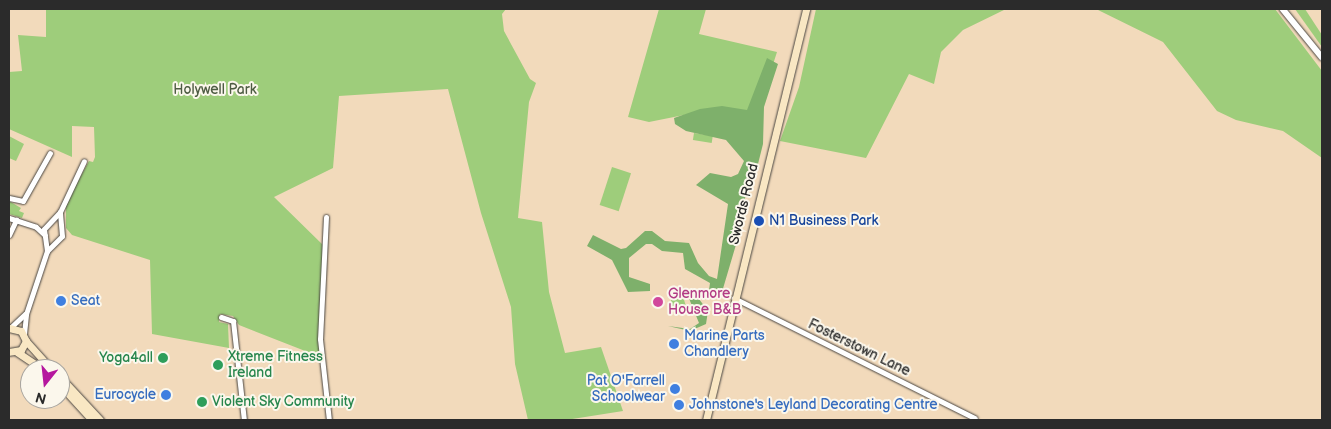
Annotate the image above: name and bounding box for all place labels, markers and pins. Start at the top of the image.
place label: N1 Business Park [769,213,878,229]
marker: N1 Business Park [753,215,765,227]
place label: Glenmore House B&B [668,286,741,318]
place label: Seat [71,293,100,309]
marker: Seat [55,295,67,307]
marker: Glenmore House B&B [652,296,664,308]
place label: Marine Parts Chandlery [684,328,765,361]
marker: Marine Parts Chandlery [668,338,680,350]
place label: Xtreme Fitness Ireland [228,349,323,382]
place label: Yoga4all [99,350,153,366]
marker: Yoga4all [157,352,169,364]
marker: Xtreme Fitness Ireland [212,359,224,371]
place label: Pat O'Farrell Schoolwear [587,373,665,406]
marker: Pat O'Farrell Schoolwear [669,383,681,395]
place label: Eurocycle [95,387,156,403]
marker: Eurocycle [160,389,172,401]
place label: Violent Sky Community [212,394,355,410]
marker: Violent Sky Community [196,396,208,408]
place label: Johnstone's Leyland Decorating Centre [689,397,938,413]
marker: Johnstone's Leyland Decorating Centre [673,399,685,411]

